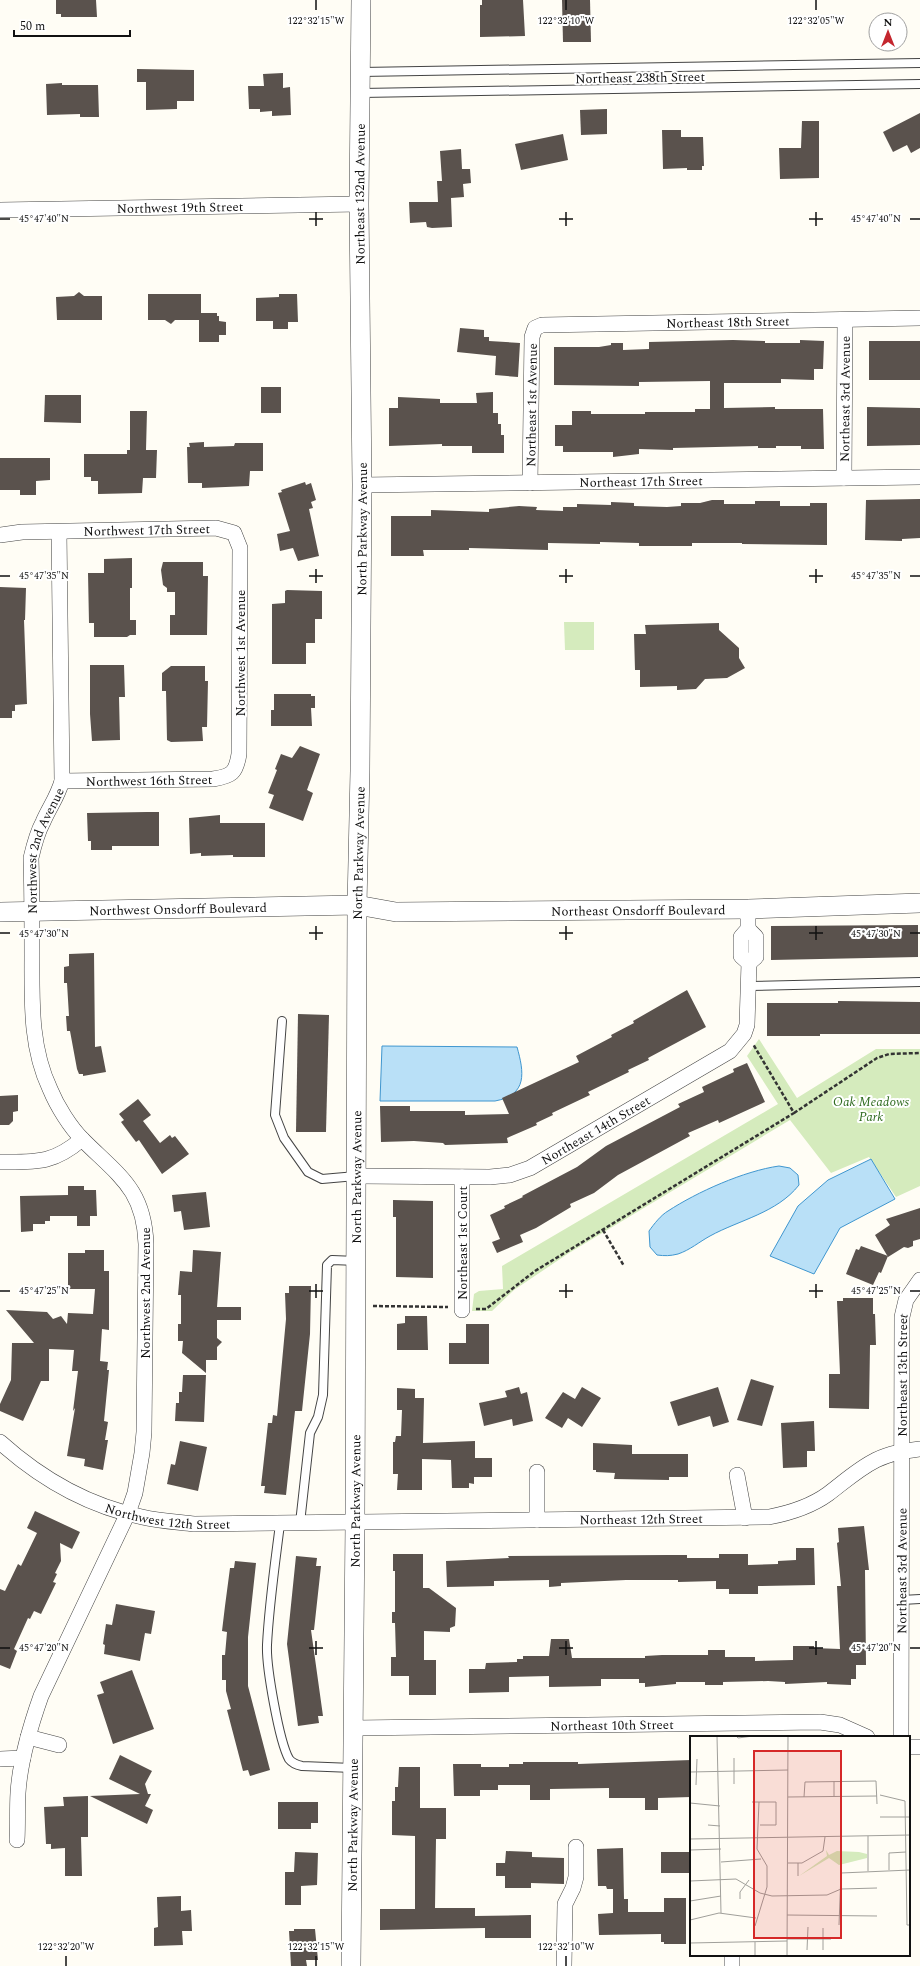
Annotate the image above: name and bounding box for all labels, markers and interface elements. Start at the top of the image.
scale bar [14,12,130,38]
north arrow [868,12,908,52]
text: 122°32'15"W [288,13,345,29]
text: 122°32'10"W [538,13,595,29]
text: 122°32'05"W [788,13,845,29]
text: N [884,14,893,31]
text: 50 m [20,17,45,36]
street label: Northeast 238th Street [575,67,705,89]
street label: Northeast 132nd Avenue [350,123,371,265]
street label: Northwest 19th Street [116,197,244,219]
text: 45°47'40"N [19,211,69,227]
text: 45°47'40"N [851,211,901,227]
street label: Northeast 18th Street [666,311,790,334]
street label: Northeast 3rd Avenue [835,336,856,462]
street label: Northeast 1st Avenue [521,343,543,467]
street label: North Parkway Avenue [352,462,373,596]
street label: Northeast 17th Street [579,471,703,493]
street label: Northwest 17th Street [83,519,211,542]
text: 45°47'35"N [19,568,69,584]
text: 45°47'35"N [851,568,901,584]
street label: Northwest 1st Avenue [231,590,251,716]
street label: Northwest 16th Street [86,770,213,792]
street label: Northwest 2nd Avenue [22,785,70,914]
street label: North Parkway Avenue [348,786,371,920]
street label: Northwest Onsdorff Boulevard [89,898,267,921]
street label: Northeast Onsdorff Boulevard [551,900,726,922]
text: 45°47'30"N [19,926,69,942]
text: 45°47'30"N [851,926,901,942]
street label: Northeast 14th Street [538,1091,655,1170]
park label: Oak Meadows Park [833,1092,909,1127]
street label: North Parkway Avenue [347,1110,367,1244]
street label: Northeast 1st Court [453,1186,473,1300]
street label: Northwest 2nd Avenue [136,1227,156,1359]
text: 45°47'25"N [19,1283,69,1299]
text: 45°47'25"N [851,1283,901,1299]
street label: Northeast 13th Street [893,1311,914,1437]
street label: North Parkway Avenue [346,1434,366,1568]
street label: Northwest 12th Street [102,1498,231,1535]
street label: Northeast 3rd Avenue [892,1508,913,1634]
street label: Northeast 12th Street [579,1509,703,1530]
text: 45°47'20"N [19,1640,69,1656]
text: 45°47'20"N [851,1640,901,1656]
street label: Northeast 10th Street [550,1715,674,1736]
inset map [690,1736,910,1956]
street label: North Parkway Avenue [343,1758,364,1892]
text: 122°32'20"W [38,1939,95,1955]
text: 122°32'15"W [288,1939,345,1955]
text: 122°32'10"W [538,1939,595,1955]

